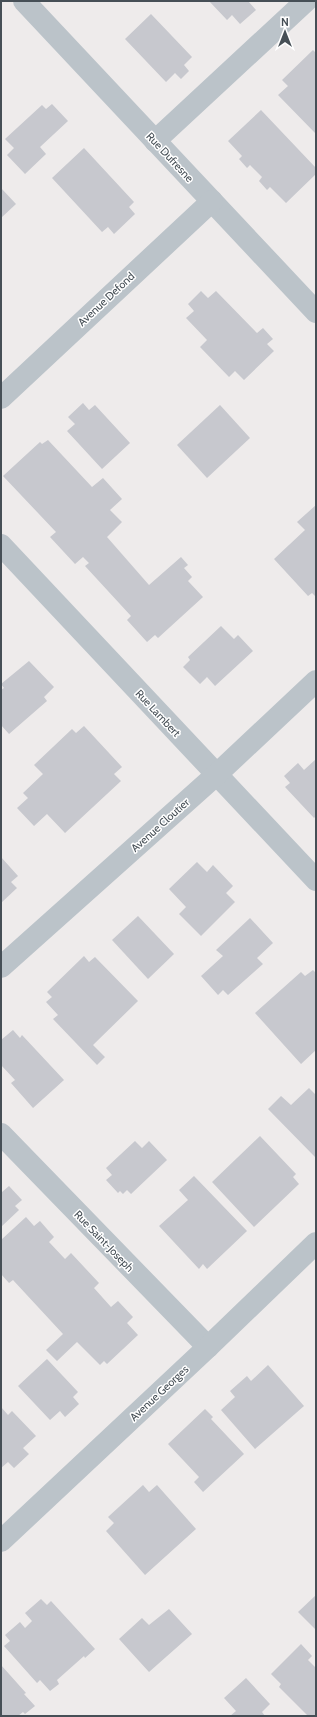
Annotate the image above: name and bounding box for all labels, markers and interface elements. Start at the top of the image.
north arrow [265,12,305,52]
text: N [281,15,289,29]
street label: Rue Dufresne [143,129,197,185]
street label: Avenue Defond [75,269,137,329]
street label: Rue Lambert [133,686,184,740]
street label: Avenue Cloutier [128,795,192,855]
street label: Rue Saint-Joseph [71,1207,137,1275]
street label: Avenue Georges [127,1362,192,1424]

